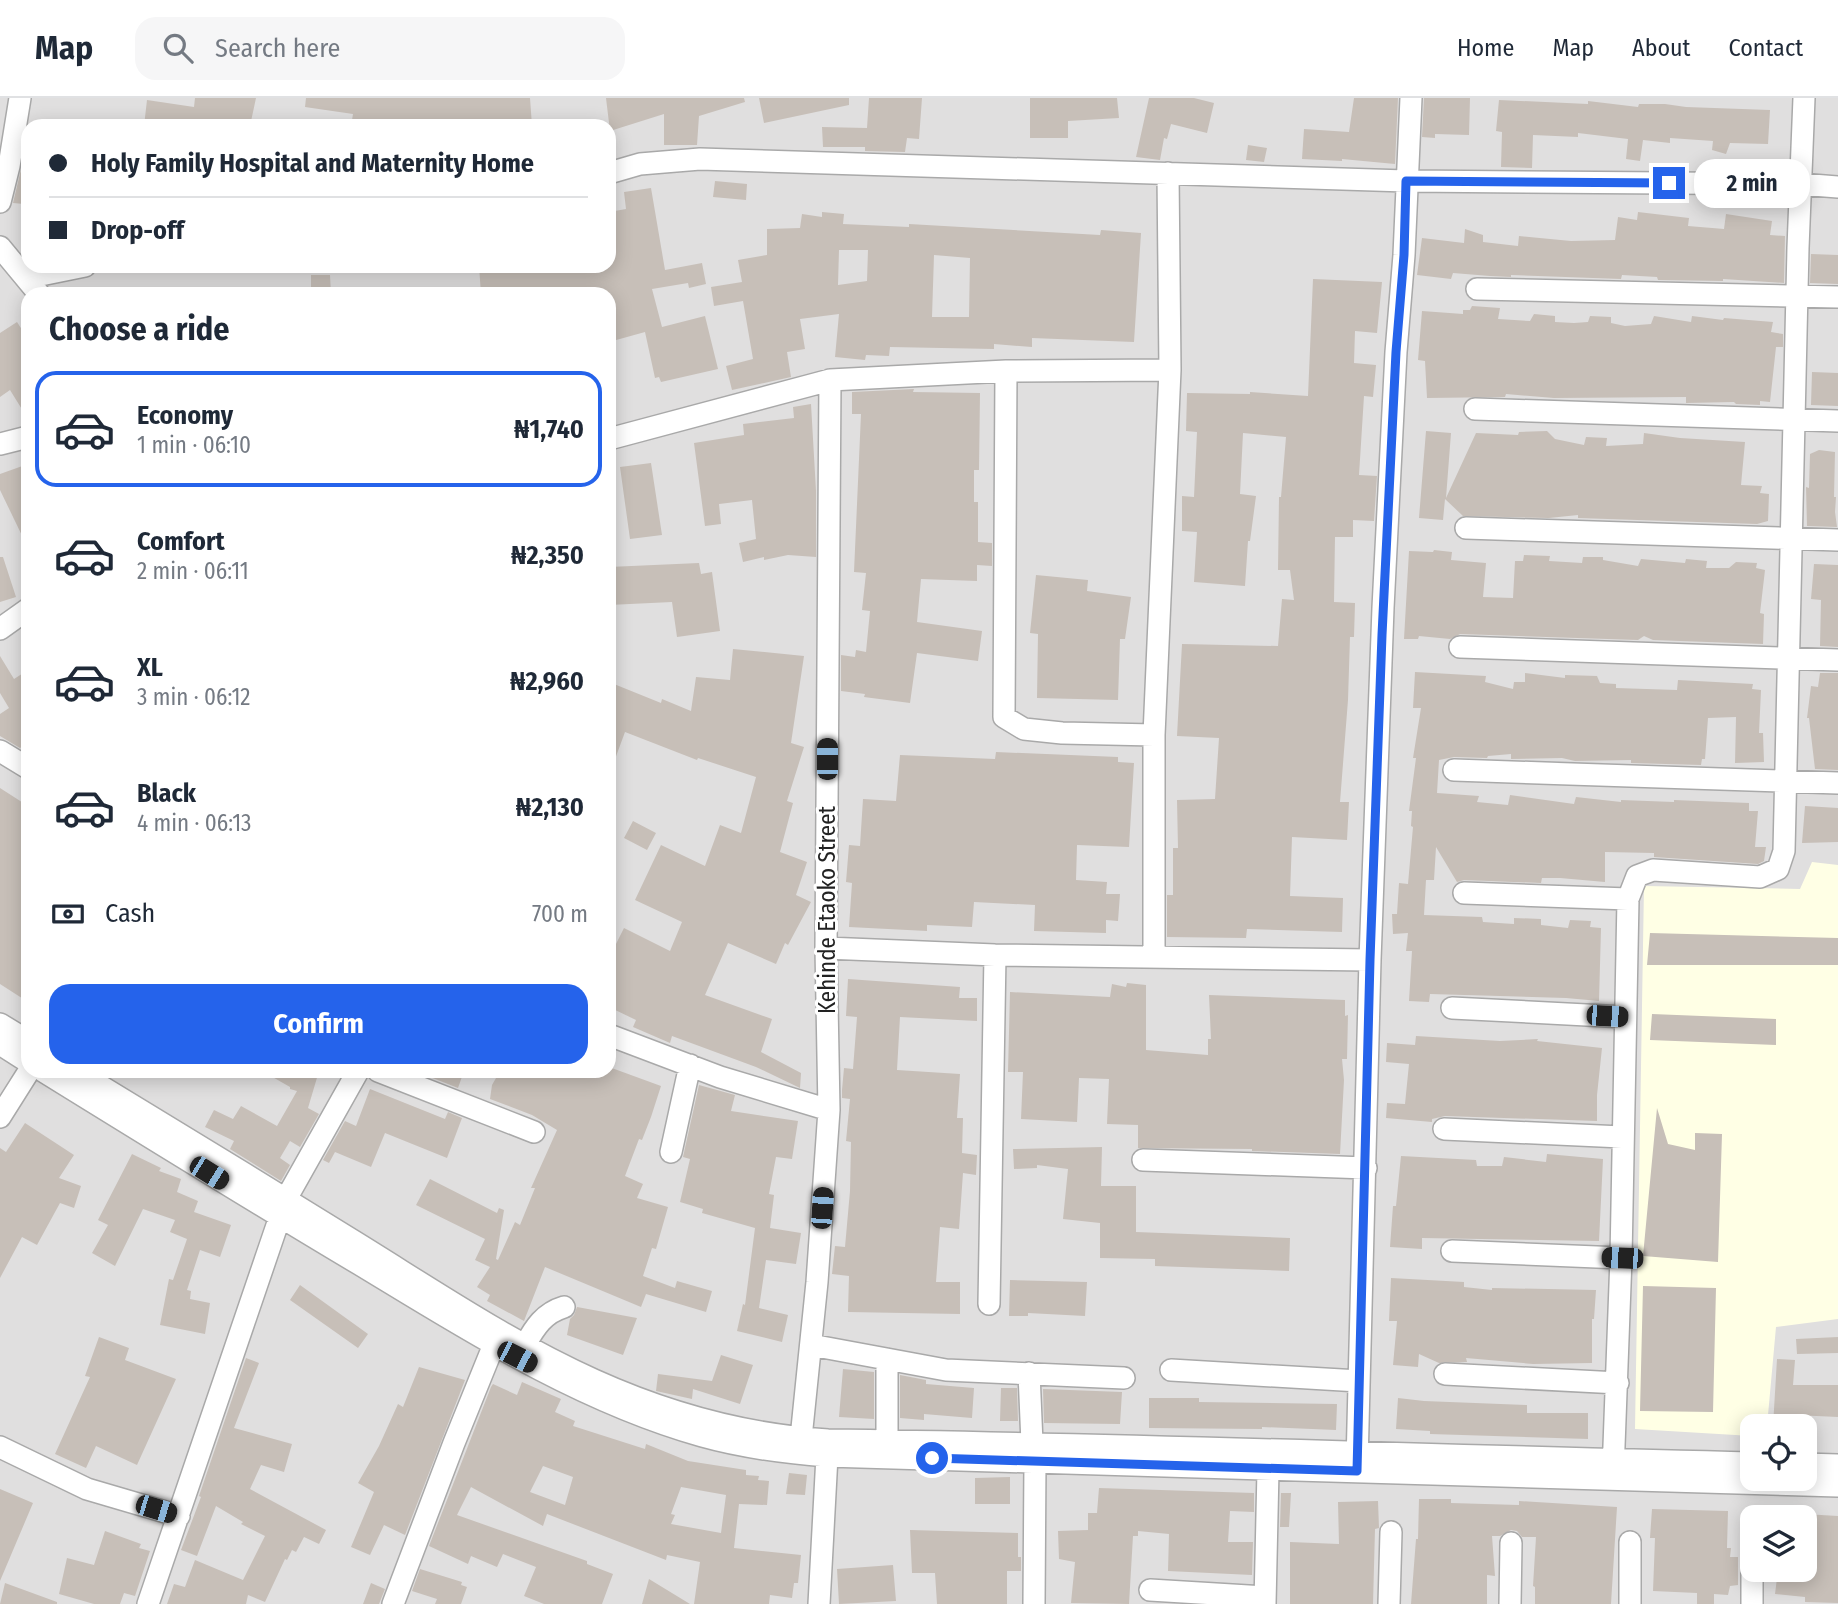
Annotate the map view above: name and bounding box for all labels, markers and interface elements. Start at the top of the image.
search box [135,17,625,80]
text: Map [35,28,93,68]
icon: search [159,29,197,67]
text: Search here [215,33,340,64]
text: Home [1457,34,1514,62]
text: Map [1552,34,1594,62]
text: About [1632,34,1690,62]
text: Contact [1728,34,1803,62]
text: Holy Family Hospital and Maternity Home [91,148,534,179]
callout: 2 min [1694,158,1809,208]
route end [1653,167,1685,199]
text: 2 min [1727,169,1778,197]
text: Drop-off [91,215,184,246]
text: Choose a ride [49,310,230,348]
icon: car [53,398,116,461]
text: Economy [137,400,233,431]
text: ₦1,740 [514,414,584,445]
text: 1 min · 06:10 [137,431,251,459]
icon: car [53,524,116,587]
text: Comfort [137,526,225,557]
text: ₦2,350 [511,540,584,571]
text: 2 min · 06:11 [137,557,249,585]
icon: car [53,650,116,713]
text: XL [137,652,163,683]
text: ₦2,960 [510,666,584,697]
text: 3 min · 06:12 [137,683,251,711]
car [817,738,838,780]
icon: car [53,776,116,839]
text: Black [137,778,196,809]
text: ₦2,130 [516,792,584,823]
street label: Kehinde Etaoko Street [813,805,841,1014]
text: 4 min · 06:13 [137,809,252,837]
icon: cash [49,895,87,933]
text: Cash [105,898,155,929]
text: 700 m [532,900,588,928]
button: Confirm [49,984,588,1064]
car [1586,1004,1629,1028]
car [186,1153,233,1193]
car [811,1186,834,1230]
car [1601,1247,1644,1269]
car [494,1338,541,1376]
map controls [1740,1414,1817,1582]
button: locate [1740,1414,1817,1491]
route start [916,1442,948,1474]
car [133,1493,180,1525]
button: layers [1740,1505,1817,1582]

